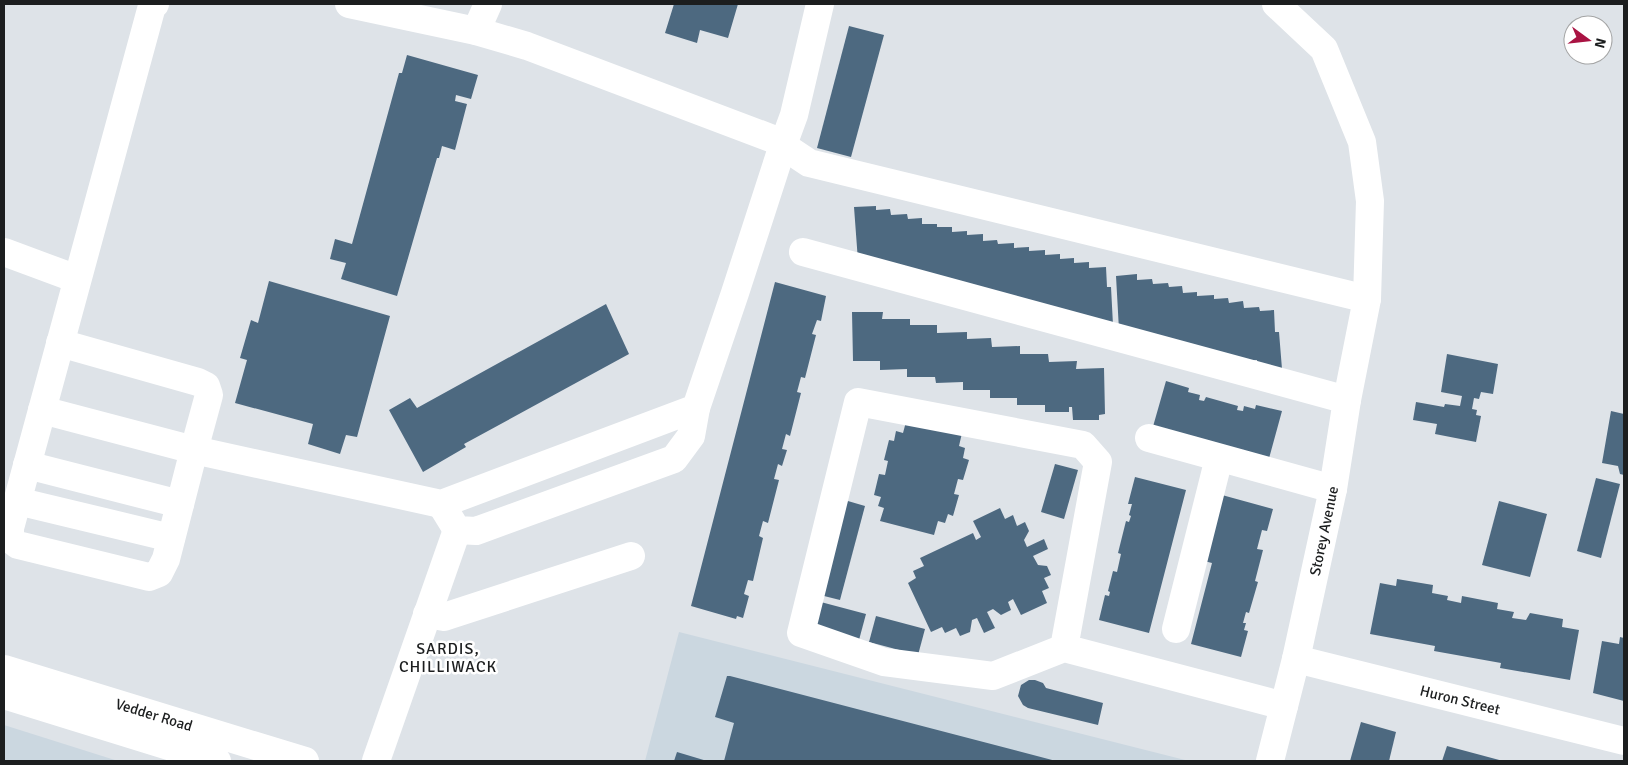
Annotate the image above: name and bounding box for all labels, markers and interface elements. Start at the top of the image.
north arrow [1563,15,1613,65]
text: N [1591,36,1610,50]
street label: Storey Avenue [1306,485,1342,577]
district label: SARDIS, CHILLIWACK [399,639,497,677]
street label: Huron Street [1418,681,1502,719]
street label: Vedder Road [113,695,195,735]

